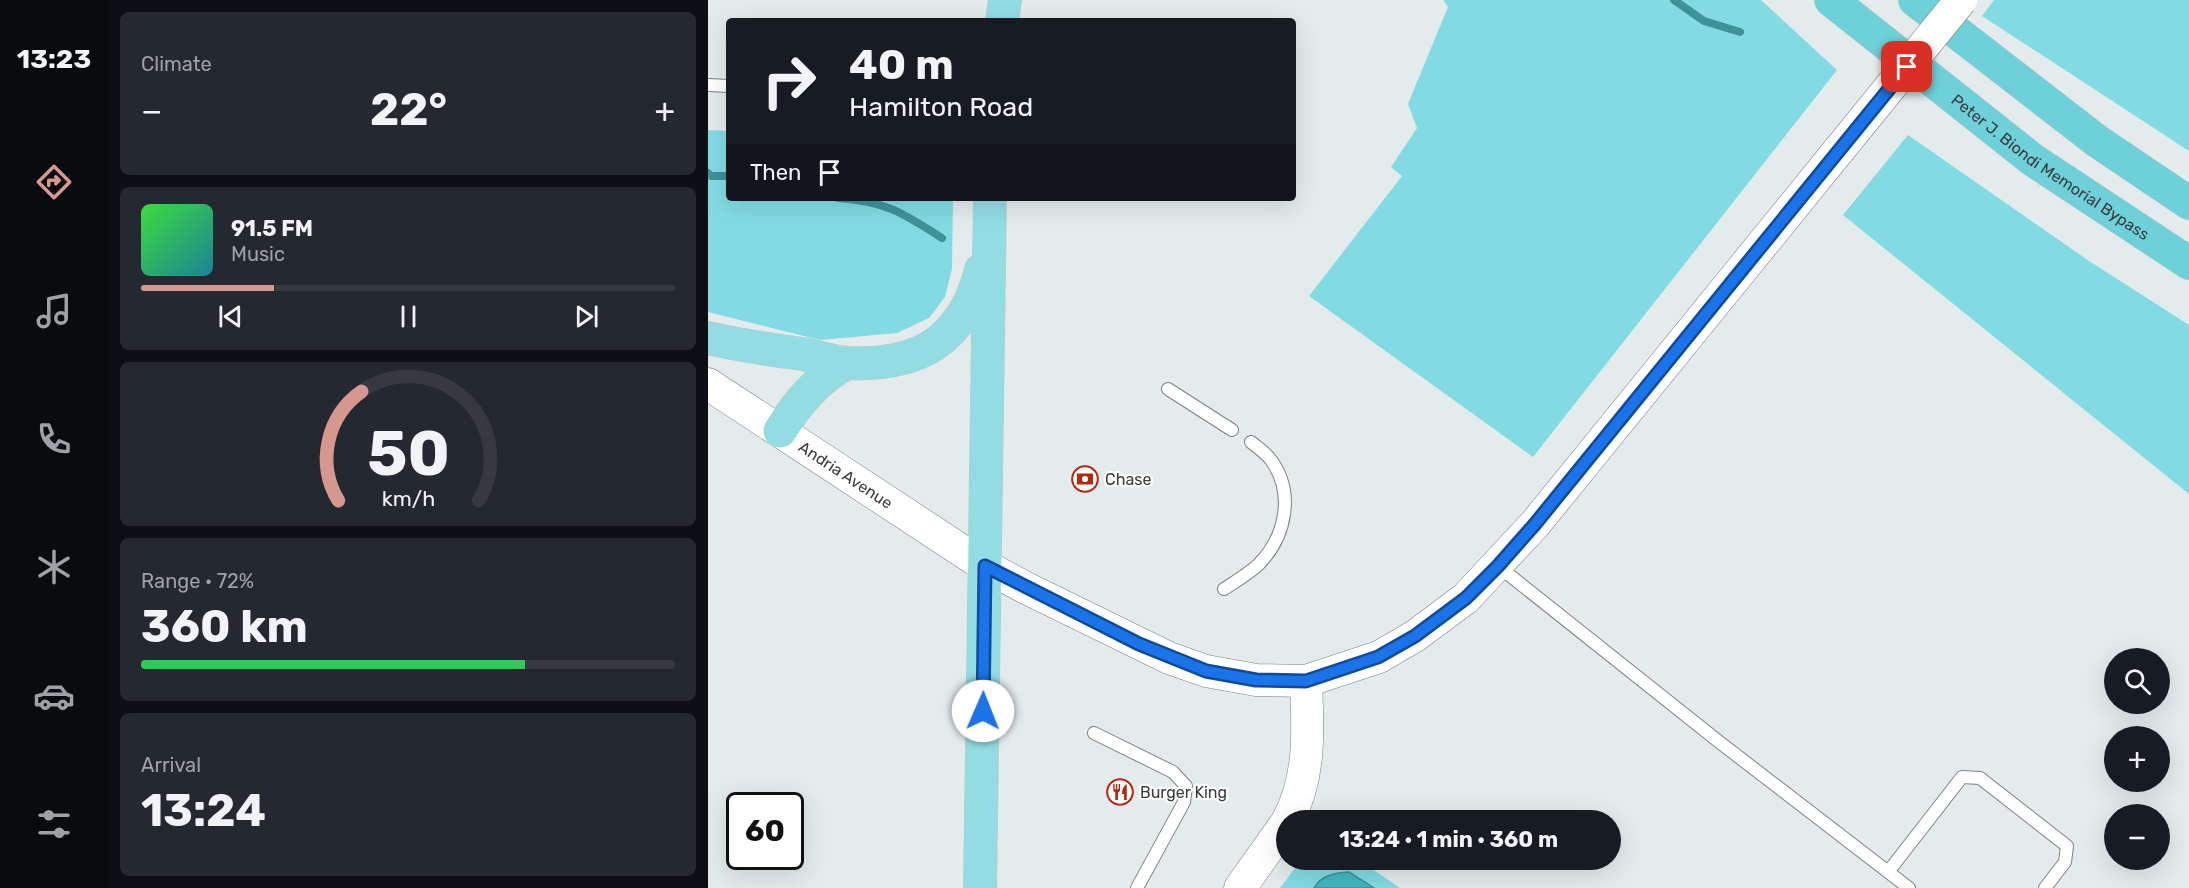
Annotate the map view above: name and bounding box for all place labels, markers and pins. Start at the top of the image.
pin [1881,41,1932,92]
bank icon: Chase [1070,464,1100,494]
place label: Chase [1105,470,1151,489]
restaurant icon: Burger King [1105,777,1135,807]
place label: Burger King [1140,783,1227,802]

